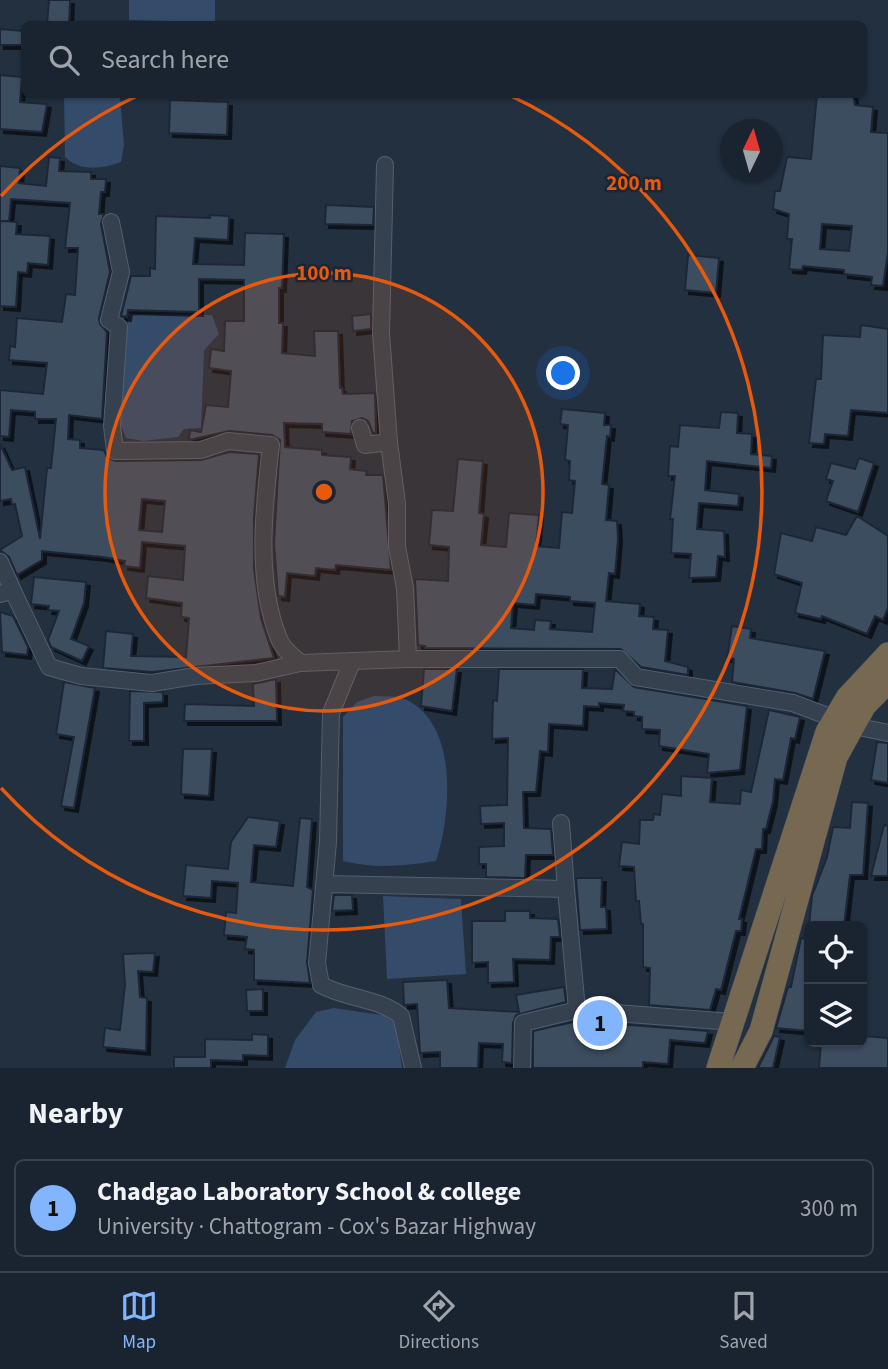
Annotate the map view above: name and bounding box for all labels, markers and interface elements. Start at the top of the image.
search box [21,21,867,98]
icon: search [45,41,83,79]
text: Search here [101,41,229,78]
north arrow [720,119,783,182]
text: 200 m [606,168,662,198]
text: 100 m [296,258,352,288]
your location [546,356,580,390]
centre of rings [312,480,336,504]
map controls [804,921,867,1047]
button: locate [804,921,867,984]
button: layers [804,984,867,1047]
pin: 1 [577,997,623,1049]
text: Nearby [28,1092,123,1135]
text: Chadgao Laboratory School & college [97,1173,521,1210]
text: 1 [47,1192,59,1225]
text: 300 m [800,1192,858,1225]
text: University · Chattogram - Cox's Bazar Highway [97,1210,536,1243]
tab: Map [120,1287,158,1356]
tab: Directions [399,1287,479,1356]
tab: Saved [719,1287,768,1356]

